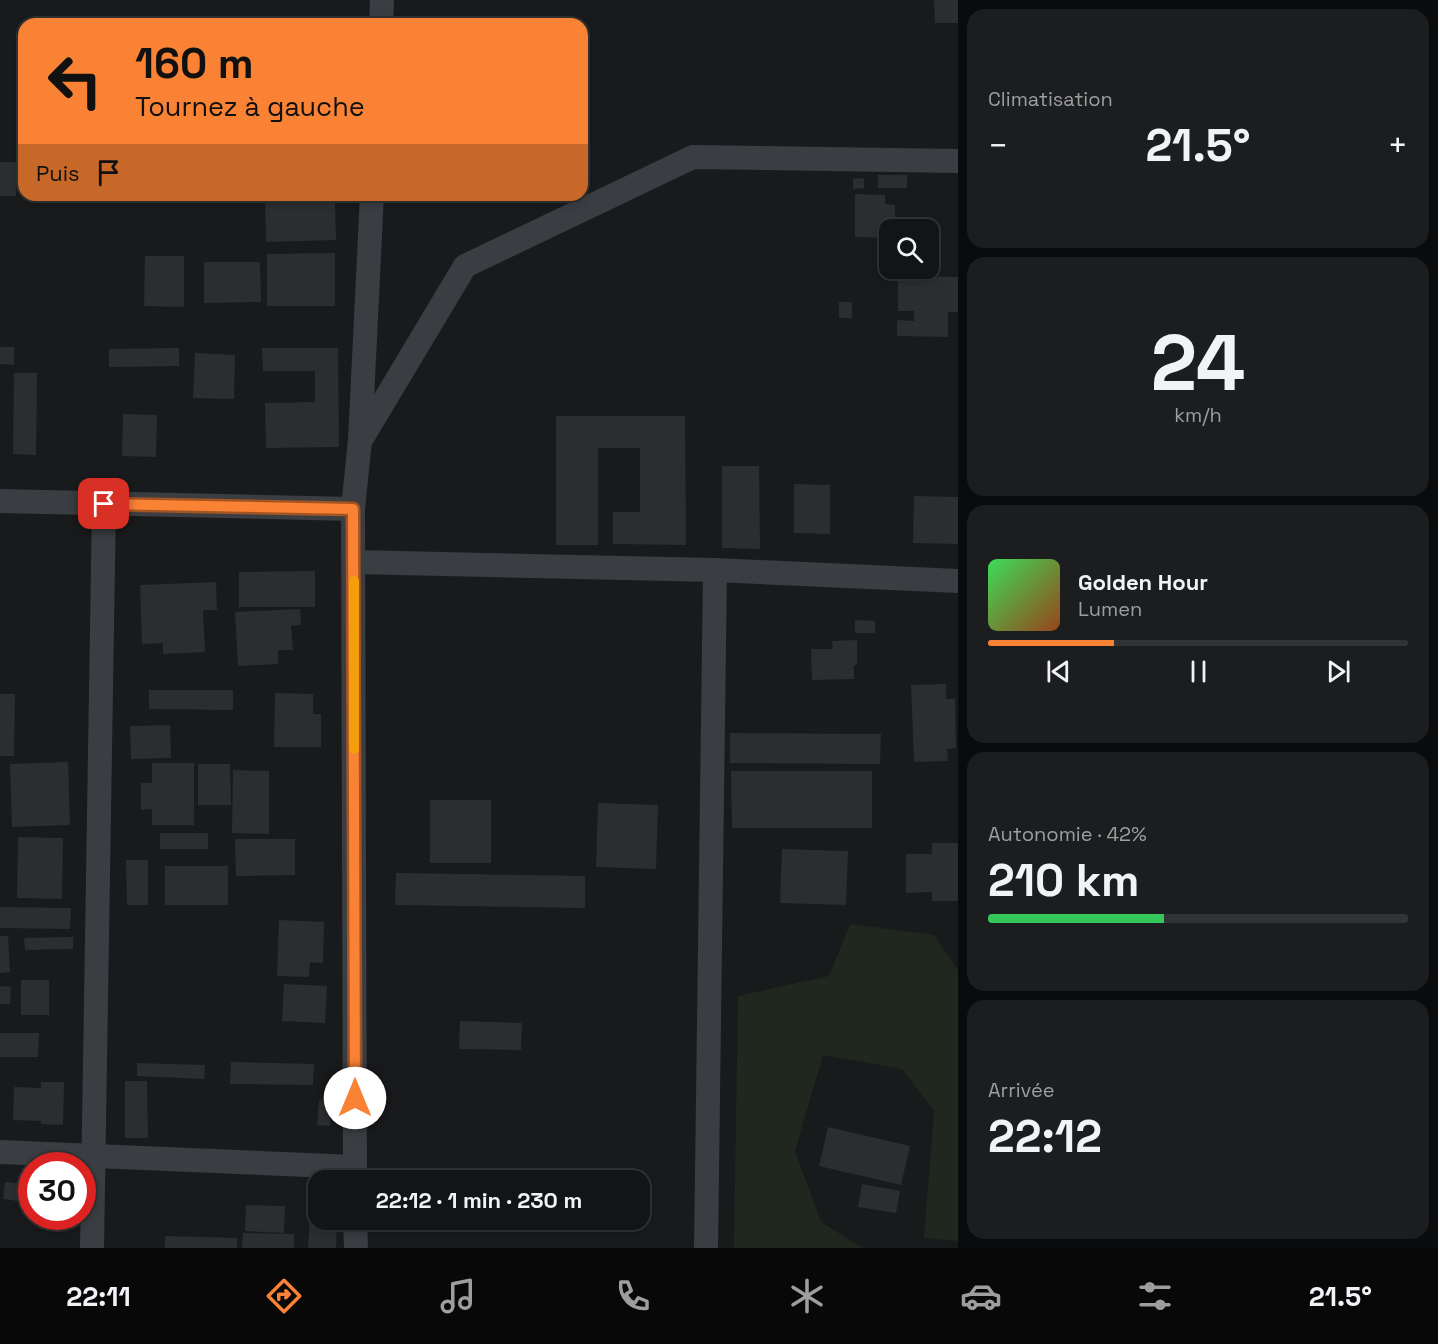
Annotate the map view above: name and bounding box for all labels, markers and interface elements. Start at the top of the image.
text: 160 m [135,37,254,90]
icon: left [36,42,114,120]
text: Climatisation [988,86,1113,112]
text: Tournez à gauche [135,89,365,124]
text: 21.5° [1145,117,1251,174]
text: − [988,125,1008,167]
text: + [1388,125,1408,167]
icon: arrive [92,156,125,189]
text: Puis [36,159,80,187]
map controls [879,219,939,279]
button: search [879,219,939,279]
text: 24 [1151,313,1245,413]
text: km/h [1174,402,1222,428]
pin [78,478,129,529]
icon: arrive [87,487,120,520]
text: Golden Hour [1078,568,1208,596]
text: Lumen [1078,596,1142,622]
icon: previous [1042,655,1075,688]
icon: pause [1182,655,1215,688]
icon: next [1322,655,1355,688]
text: Autonomie · 42% [988,821,1147,847]
text: 210 km [988,852,1139,909]
position arrow [323,1066,387,1130]
text: Arrivée [988,1077,1055,1103]
text: 22:12 [988,1108,1102,1165]
speed limit sign: 30 [18,1152,96,1230]
text: 22:12 · 1 min · 230 m [376,1186,582,1214]
icon: directions [263,1275,305,1317]
icon: music [437,1275,479,1317]
icon: phone [612,1275,654,1317]
icon: climate [786,1275,828,1317]
icon: car [960,1275,1002,1317]
icon: filters [1134,1275,1176,1317]
text: 22:11 [66,1279,131,1314]
text: 21.5° [1309,1279,1372,1314]

